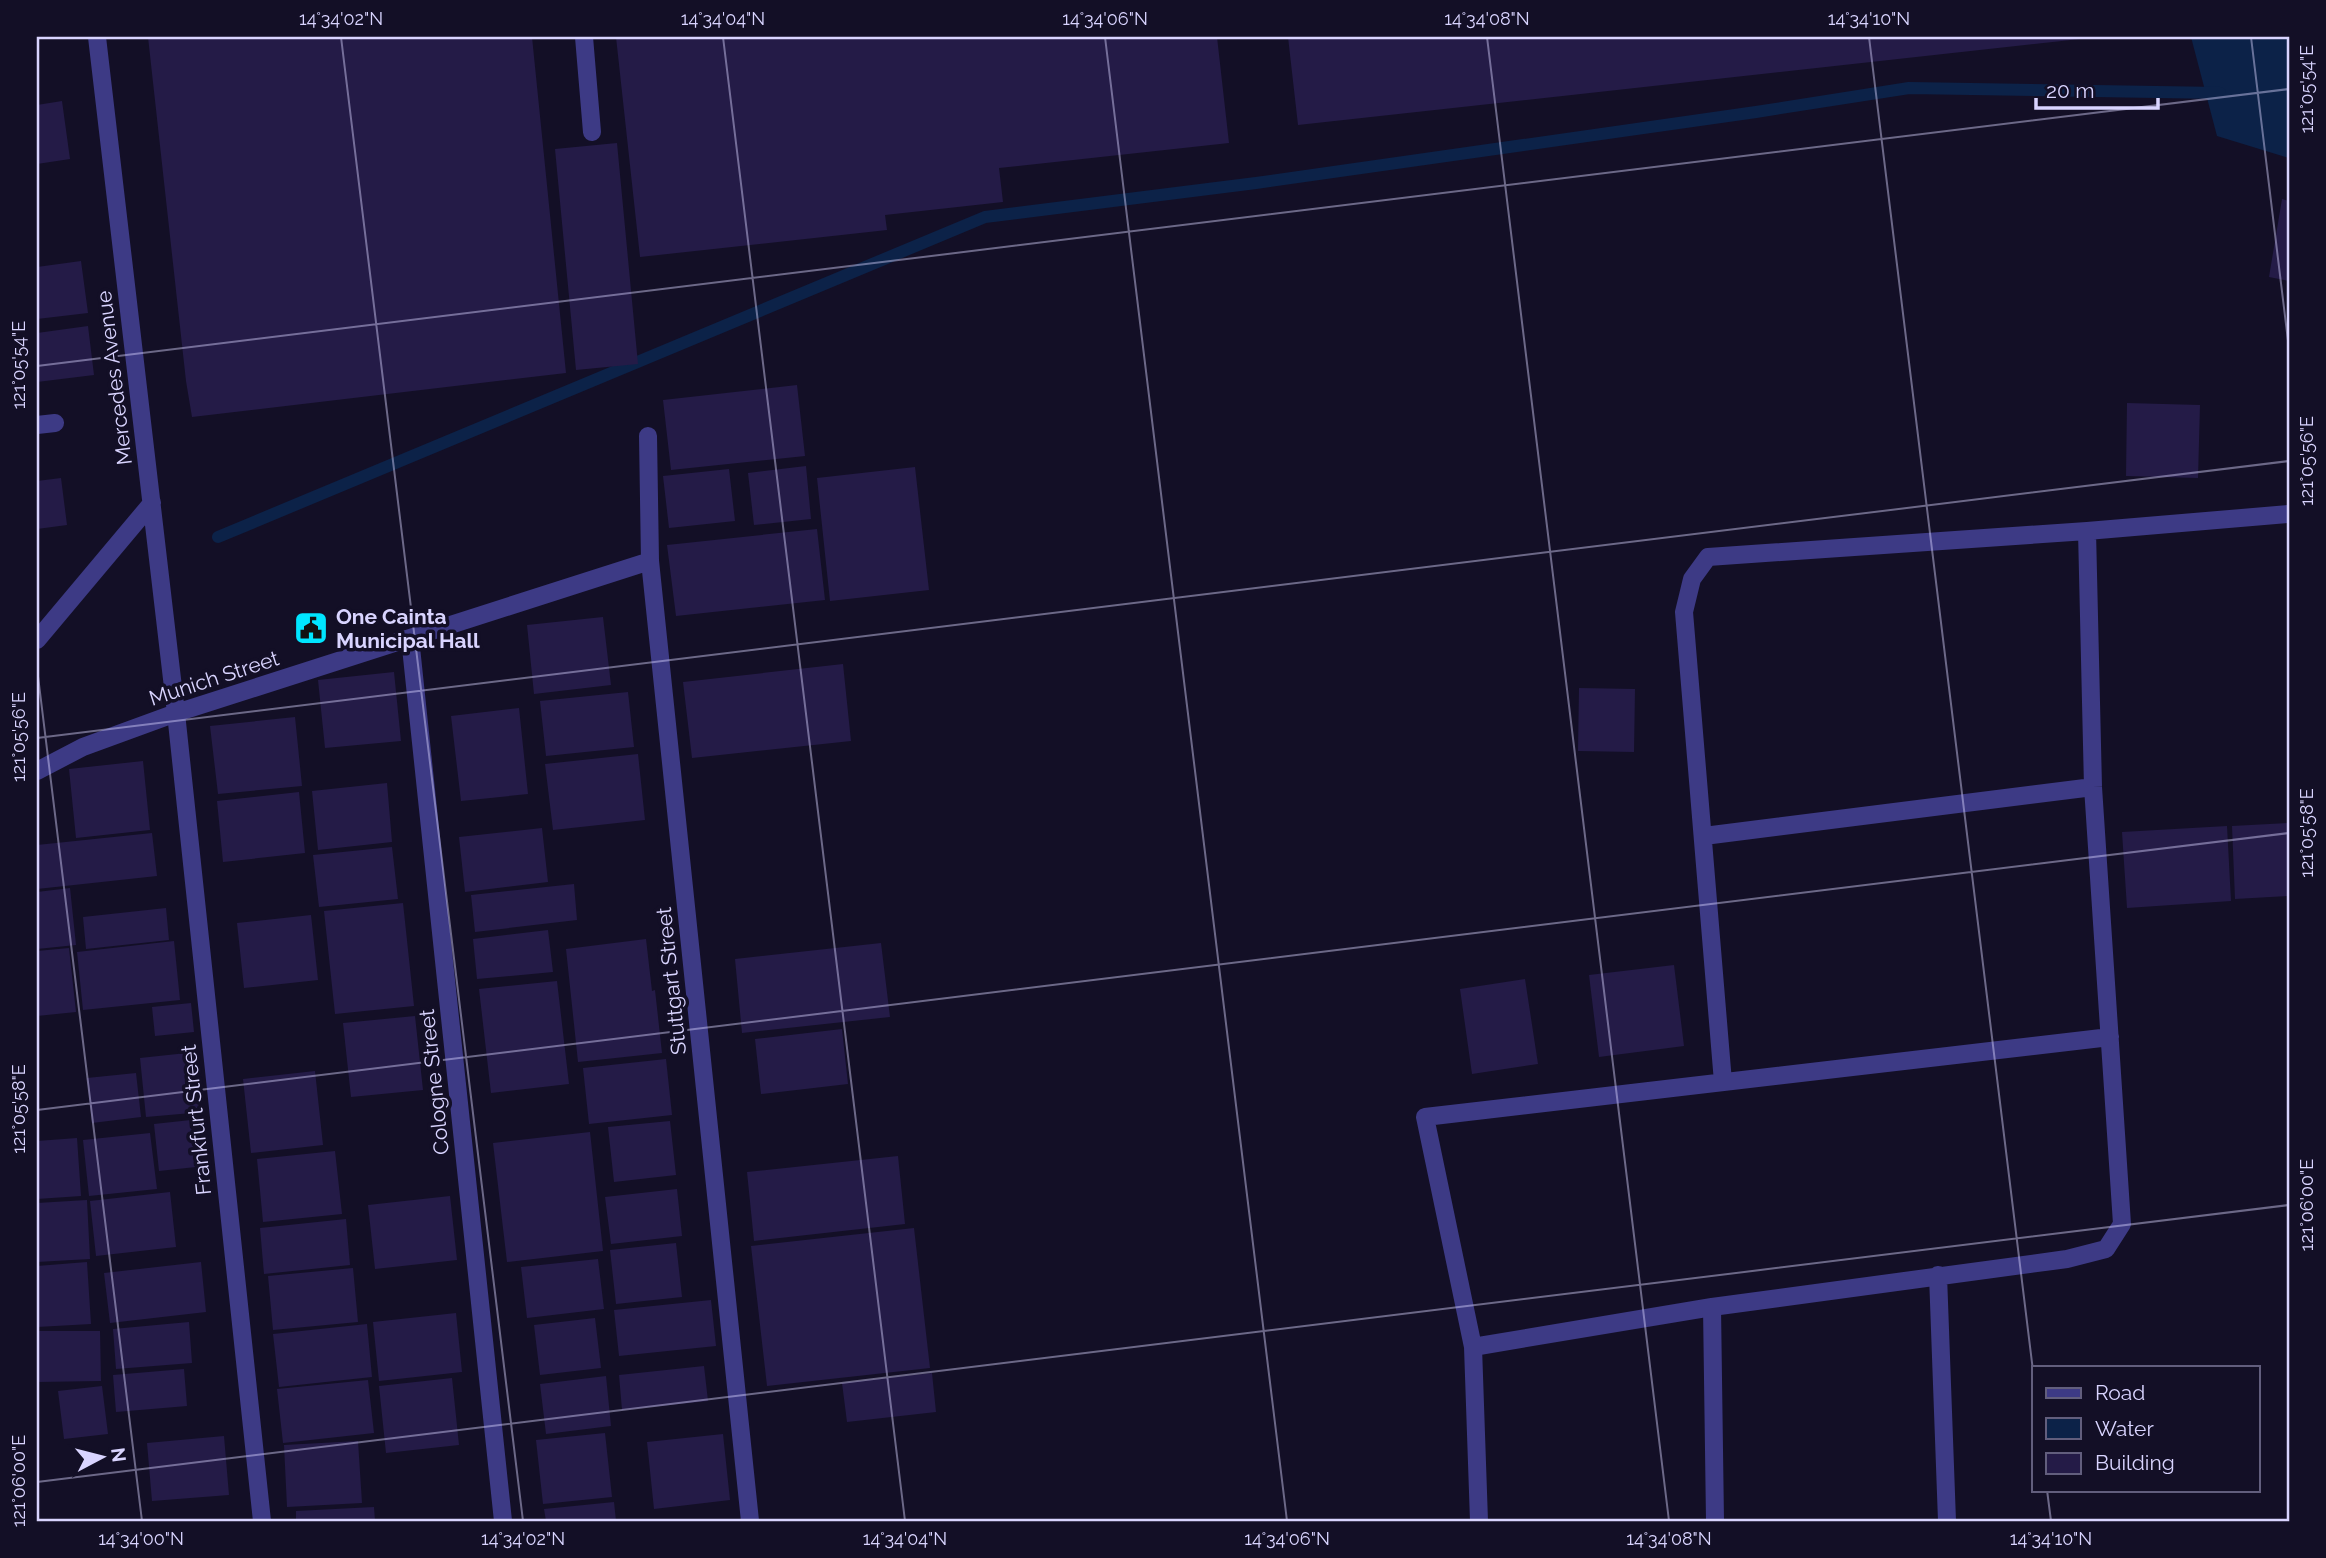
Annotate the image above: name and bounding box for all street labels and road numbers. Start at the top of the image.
street label: Mercedes Avenue [91,289,137,467]
street label: Munich Street [146,645,282,711]
street label: Stuttgart Street [651,906,691,1056]
street label: Cologne Street [414,1008,454,1156]
street label: Frankfurt Street [176,1044,216,1196]

